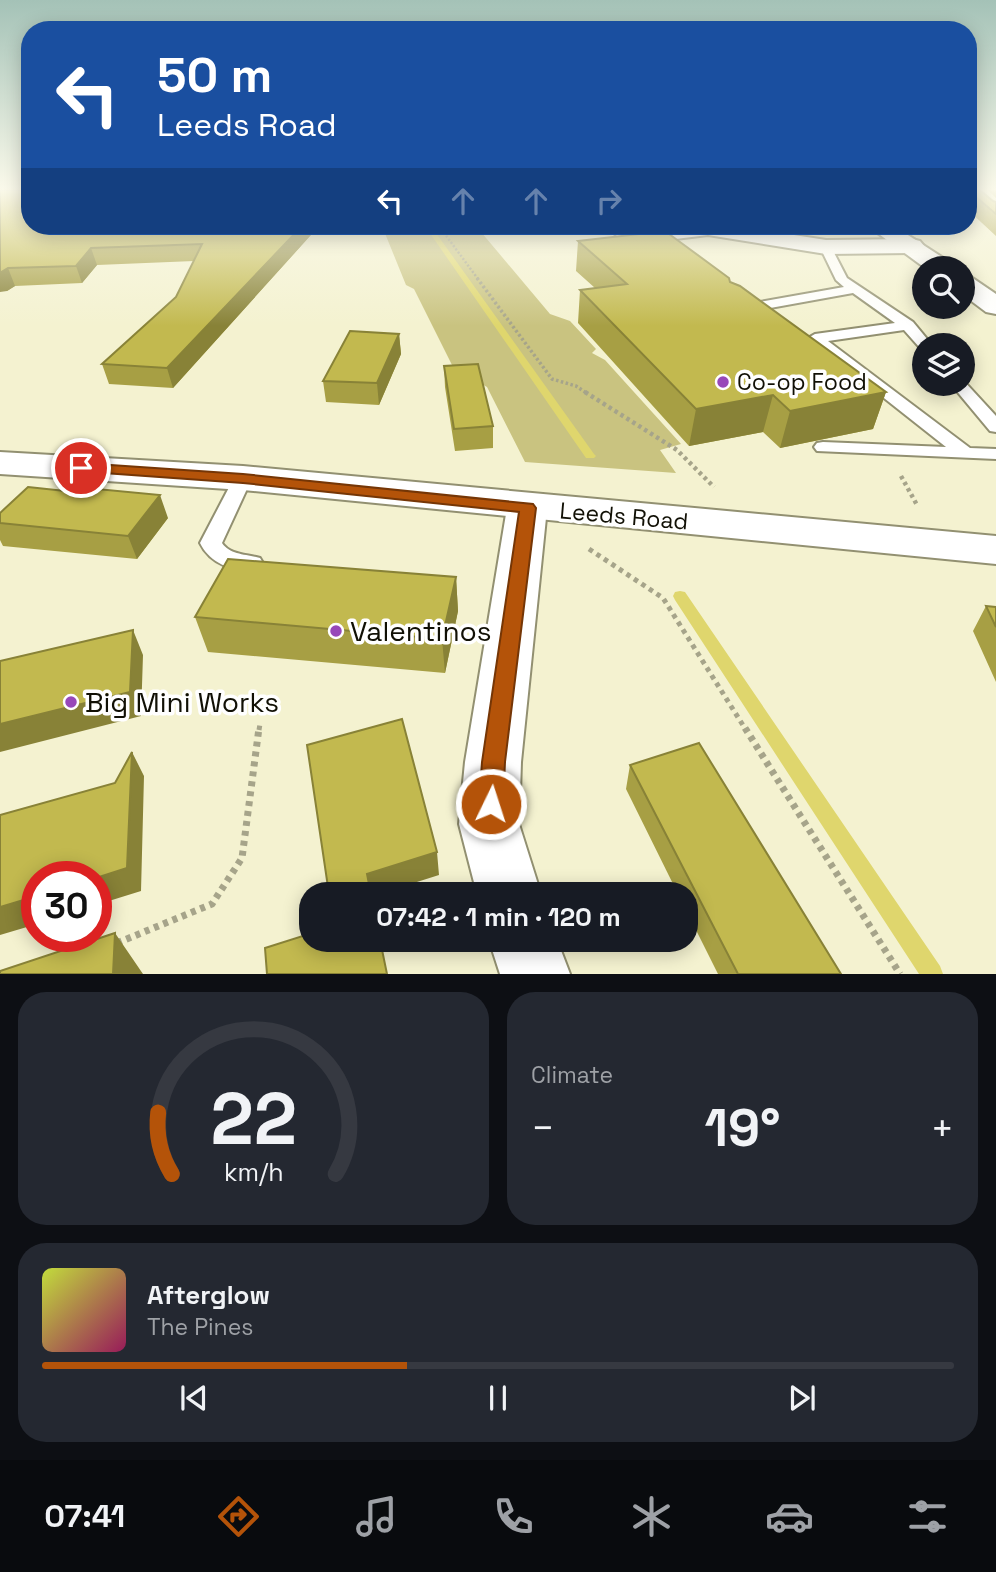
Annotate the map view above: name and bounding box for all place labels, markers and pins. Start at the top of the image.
place label: Co-op Food [737,367,867,397]
marker: Co-op Food [715,374,731,390]
pin [51,438,111,498]
place label: Valentinos [350,613,492,649]
marker: Valentinos [328,623,344,639]
place label: Big Mini Works [85,684,279,720]
marker: Big Mini Works [63,694,79,710]

